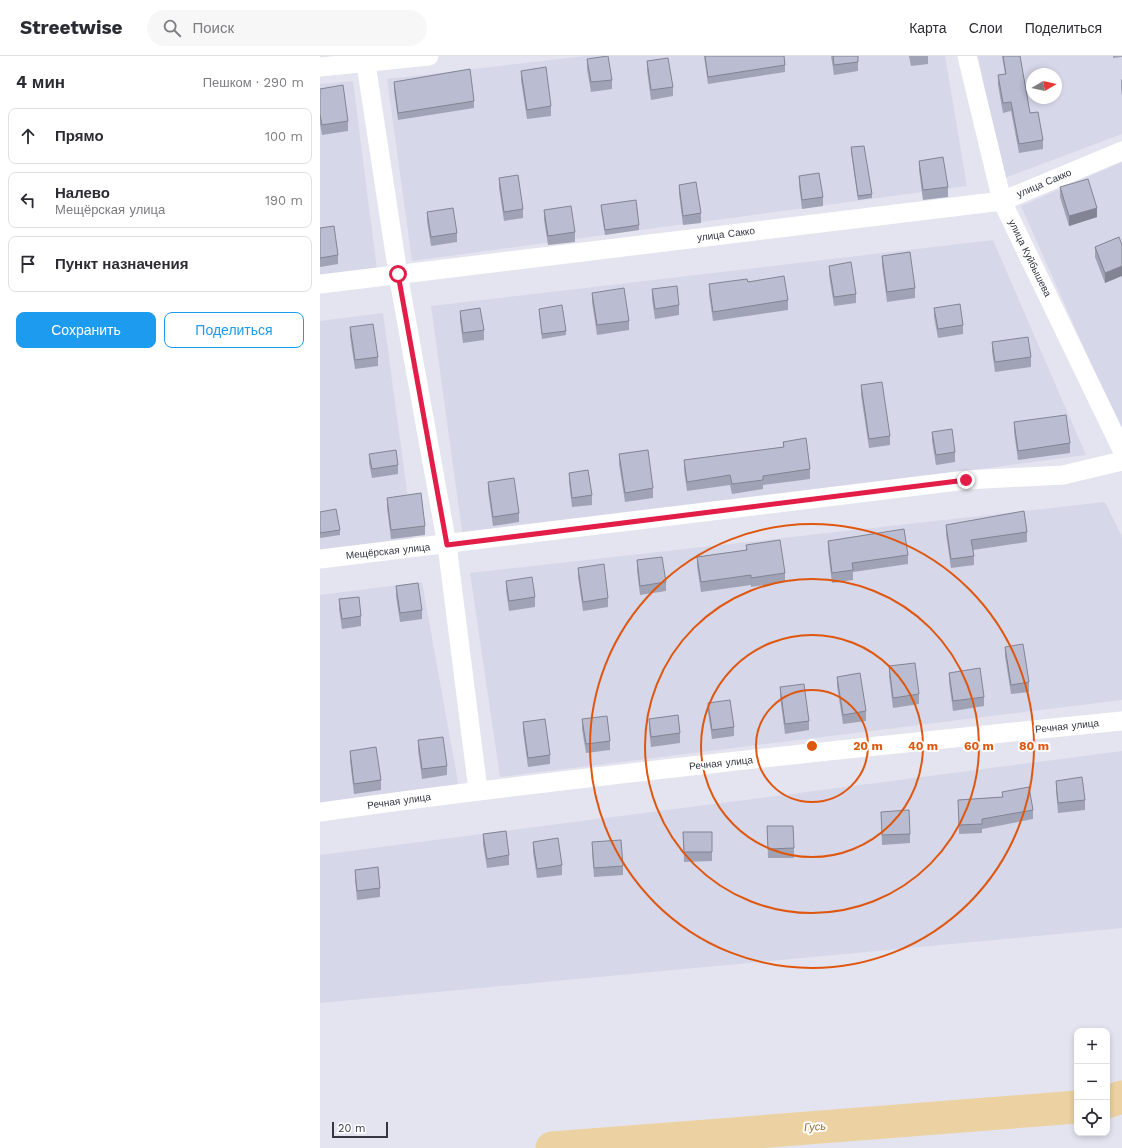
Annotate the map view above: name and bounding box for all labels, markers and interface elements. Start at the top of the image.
search box [147,10,427,46]
text: Streetwise [20,16,123,39]
icon: search [161,17,183,39]
text: Поиск [193,19,234,37]
text: Карта [909,20,947,36]
text: Слои [969,20,1003,36]
text: Поделиться [1025,20,1102,36]
north arrow [1026,68,1062,104]
text: 4 мин [16,72,65,92]
text: Пешком · 290 m [203,75,304,90]
icon: ahead [17,125,39,147]
text: Прямо [55,127,104,145]
text: 100 m [265,129,303,144]
street label: улица Сакко [1015,166,1073,199]
text: Налево [55,184,110,202]
icon: left [17,189,39,211]
text: 190 m [265,193,303,208]
text: Мещёрская улица [55,202,165,217]
street label: улица Куйбышева [1007,218,1054,299]
street label: улица Сакко [696,225,756,243]
icon: arrive [17,253,39,275]
text: Пункт назначения [55,255,188,273]
route start [389,265,407,283]
button: Сохранить [16,312,156,348]
button: Поделиться [164,312,304,348]
route end [957,471,975,489]
street label: Мещёрская улица [345,541,431,561]
street label: Речная улица [1035,717,1100,735]
centre of rings [805,739,819,753]
text: 20 m [853,739,883,753]
text: 40 m [908,739,938,753]
text: 60 m [964,739,994,753]
text: 80 m [1019,739,1049,753]
street label: Речная улица [689,754,754,772]
street label: Речная улица [367,791,432,811]
map controls [1074,1028,1110,1136]
button: + [1074,1028,1110,1064]
button: − [1074,1064,1110,1100]
button: locate [1074,1100,1110,1136]
scale bar [332,1120,388,1139]
water label: Гусь [803,1120,827,1134]
text: 20 m [338,1122,366,1135]

